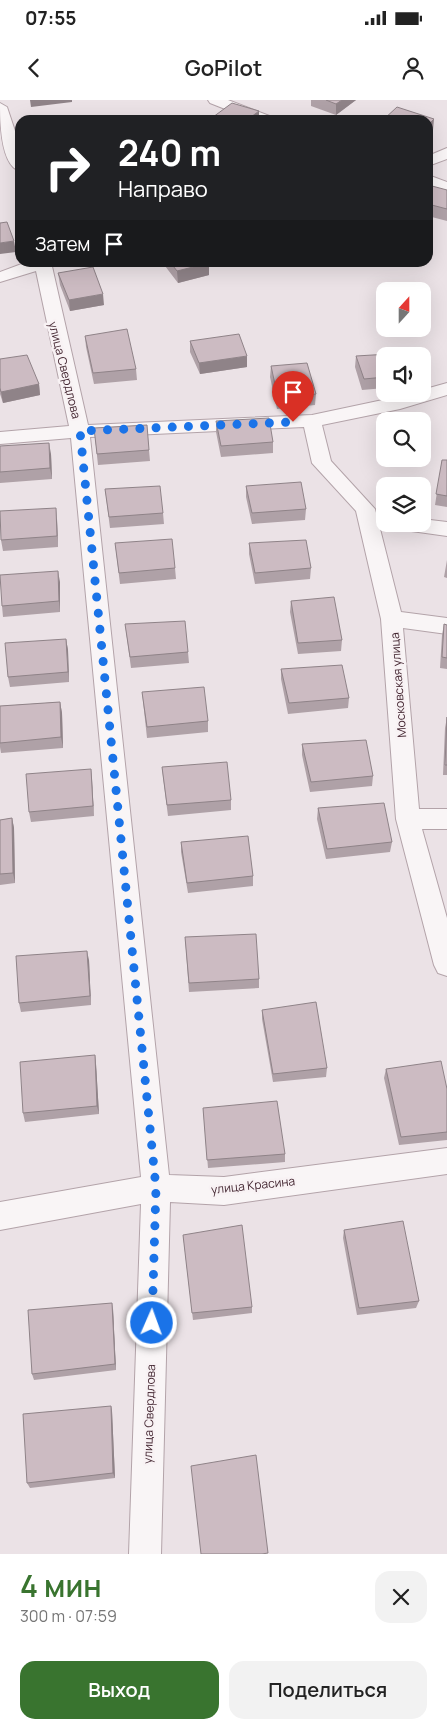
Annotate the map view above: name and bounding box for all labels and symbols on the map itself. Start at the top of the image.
north arrow [376,282,431,338]
street label: улица Свердлова [45,320,85,420]
pin [272,371,314,422]
street label: Московская улица [386,632,410,738]
street label: улица Красина [210,1172,296,1198]
position arrow [125,1296,177,1348]
street label: улица Свердлова [139,1364,159,1464]

